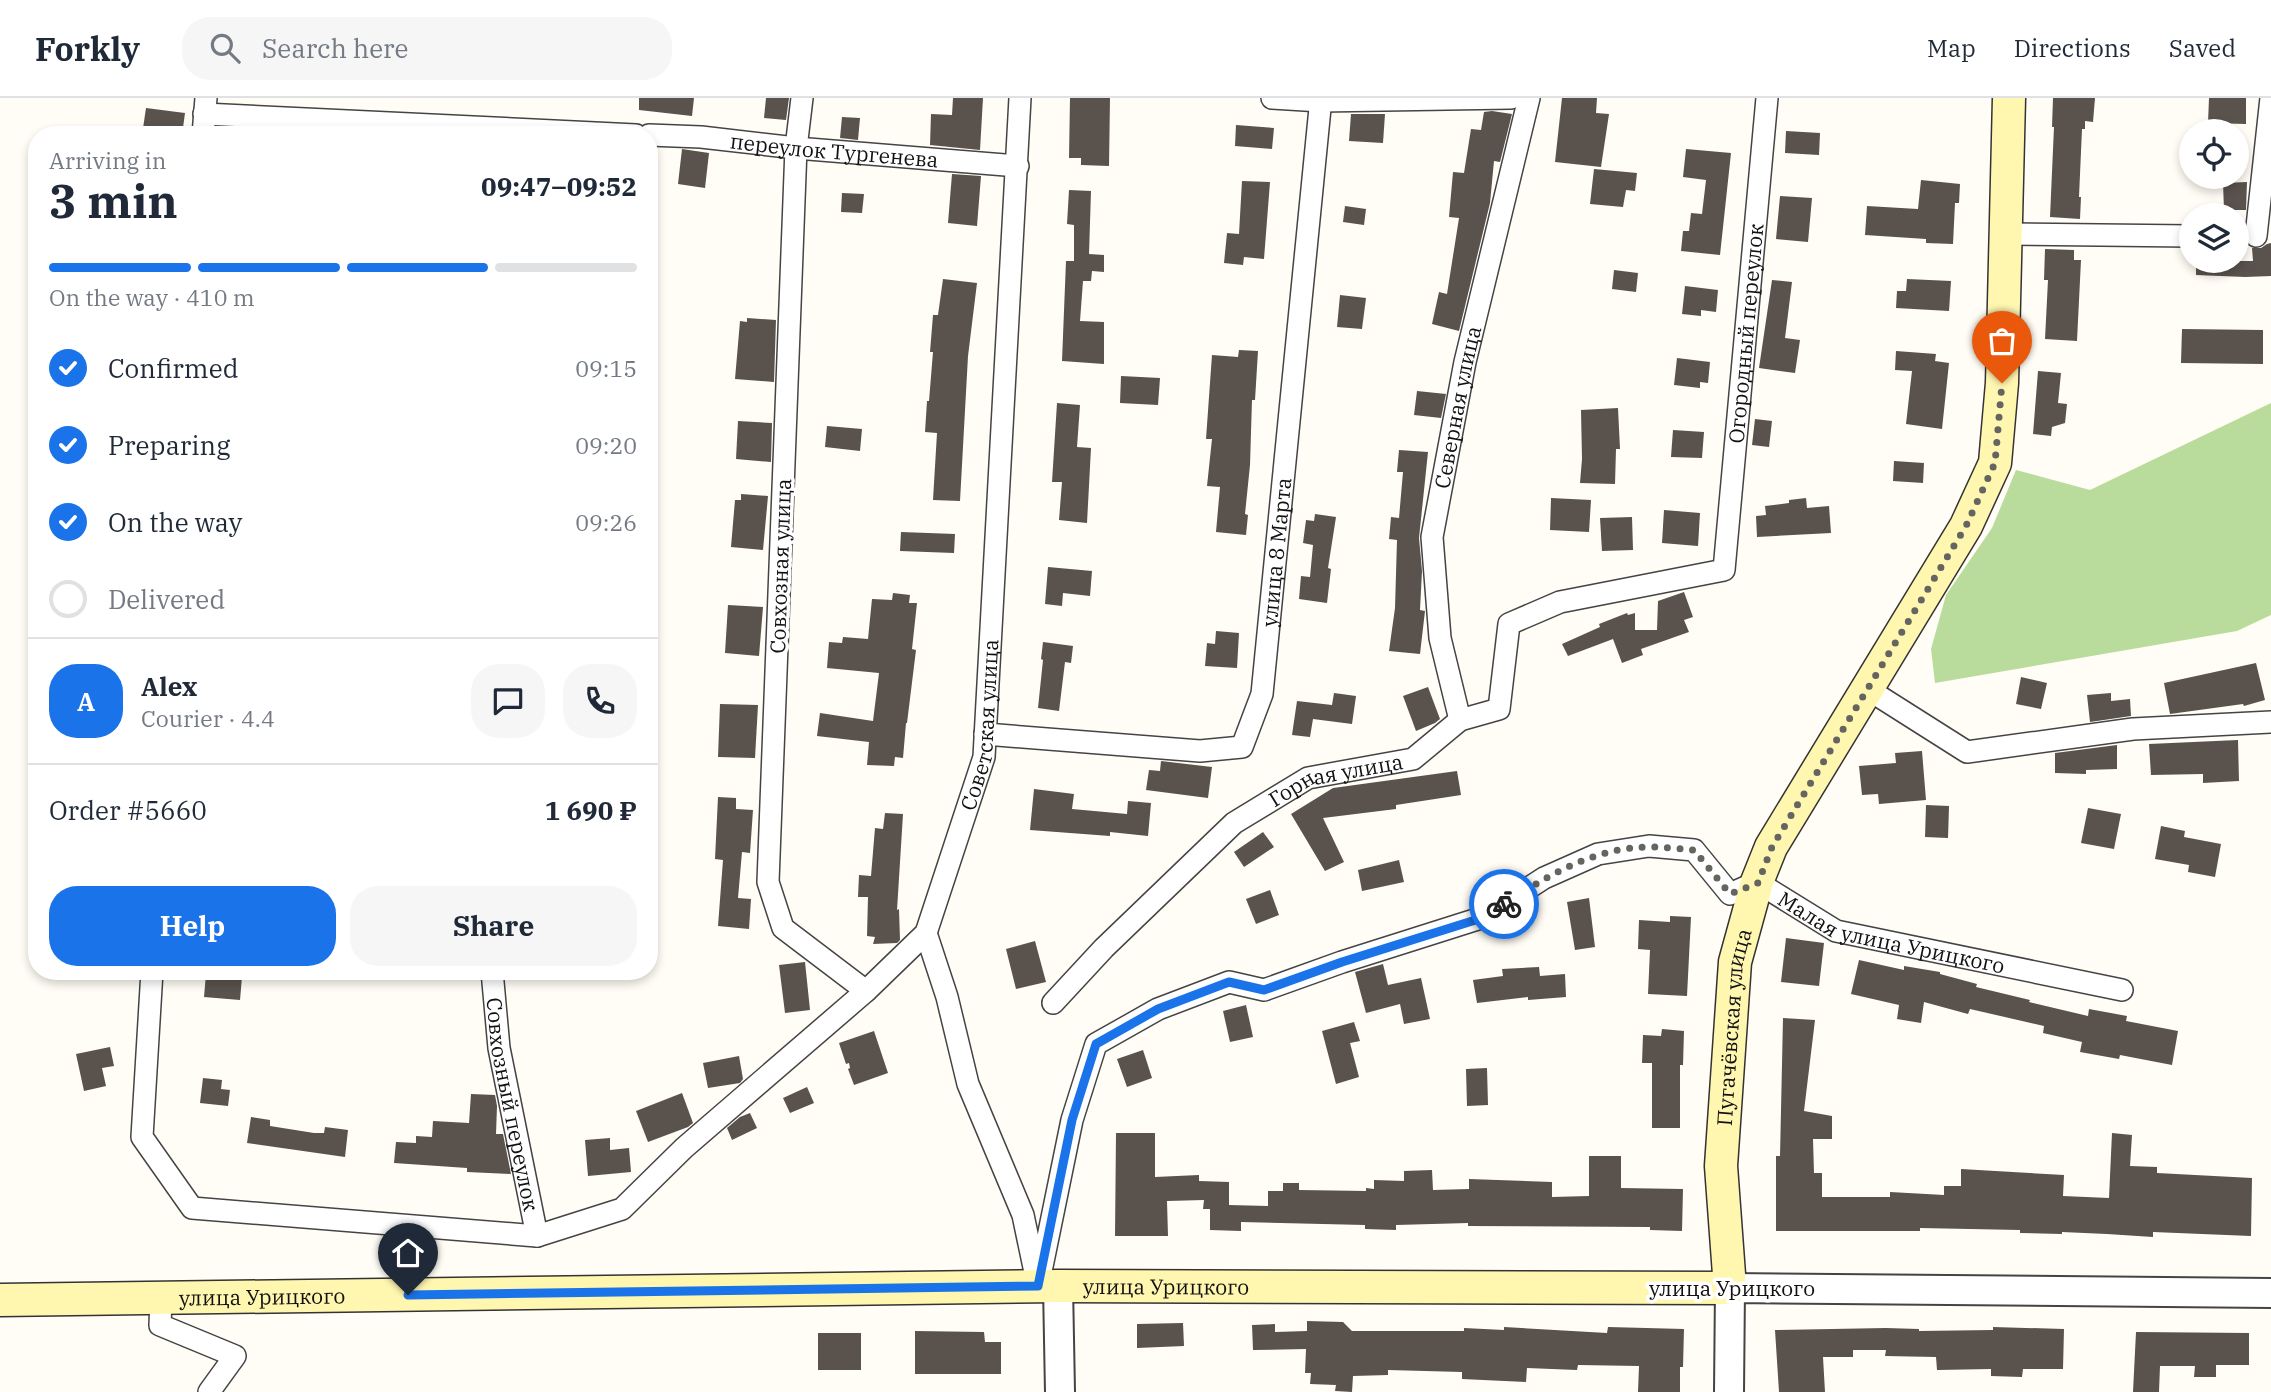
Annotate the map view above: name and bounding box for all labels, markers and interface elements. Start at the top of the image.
search box [182,17,672,80]
text: Forkly [35,27,140,70]
icon: search [206,29,244,67]
text: Search here [262,31,409,65]
text: Map [1927,32,1976,64]
text: Directions [2014,32,2131,64]
text: Saved [2169,32,2236,64]
map controls [2179,119,2249,273]
button: locate [2179,119,2249,189]
street label: переулок Тургенева [729,126,940,174]
text: Arriving in [49,145,166,175]
text: 09:47–09:52 [481,169,637,203]
text: 3 min [49,171,178,231]
button: layers [2179,203,2249,273]
street label: Огородный переулок [1722,222,1769,445]
text: On the way · 410 m [49,282,255,312]
pin [1972,311,2032,383]
icon: bag [1983,322,2021,360]
street label: Северная улица [1427,323,1487,491]
icon: check [49,349,87,387]
text: Confirmed [108,351,239,385]
text: 09:15 [575,353,637,383]
icon: check [49,426,87,464]
text: Preparing [108,428,230,462]
text: 09:20 [575,430,637,460]
street label: улица 8 Марта [1255,476,1297,628]
street label: Совхозная улица [763,478,797,654]
icon: check [49,503,87,541]
text: On the way [108,505,242,539]
text: 09:26 [575,507,637,537]
text: Delivered [108,582,225,616]
street label: Советская улица [953,638,1004,814]
button: chat [471,664,545,738]
button: phone [563,664,637,738]
text: Alex [141,669,197,703]
text: A [77,684,95,718]
text: Courier · 4.4 [141,703,275,733]
street label: Горная улица [1263,747,1405,813]
text: Order #5660 [49,793,207,827]
text: 1 690 ₽ [545,793,637,827]
courier [1469,869,1539,939]
icon: bike [1485,885,1523,923]
street label: Малая улица Урицкого [1773,885,2007,979]
button: Help [49,886,336,966]
button: Share [350,886,637,966]
street label: Пугачёвская улица [1710,925,1758,1127]
street label: Совхозный переулок [480,996,546,1213]
pin [378,1223,438,1295]
icon: home [389,1234,427,1272]
street label: улица Урицкого [1083,1272,1249,1301]
street label: улица Урицкого [1649,1274,1815,1302]
street label: улица Урицкого [179,1281,345,1312]

